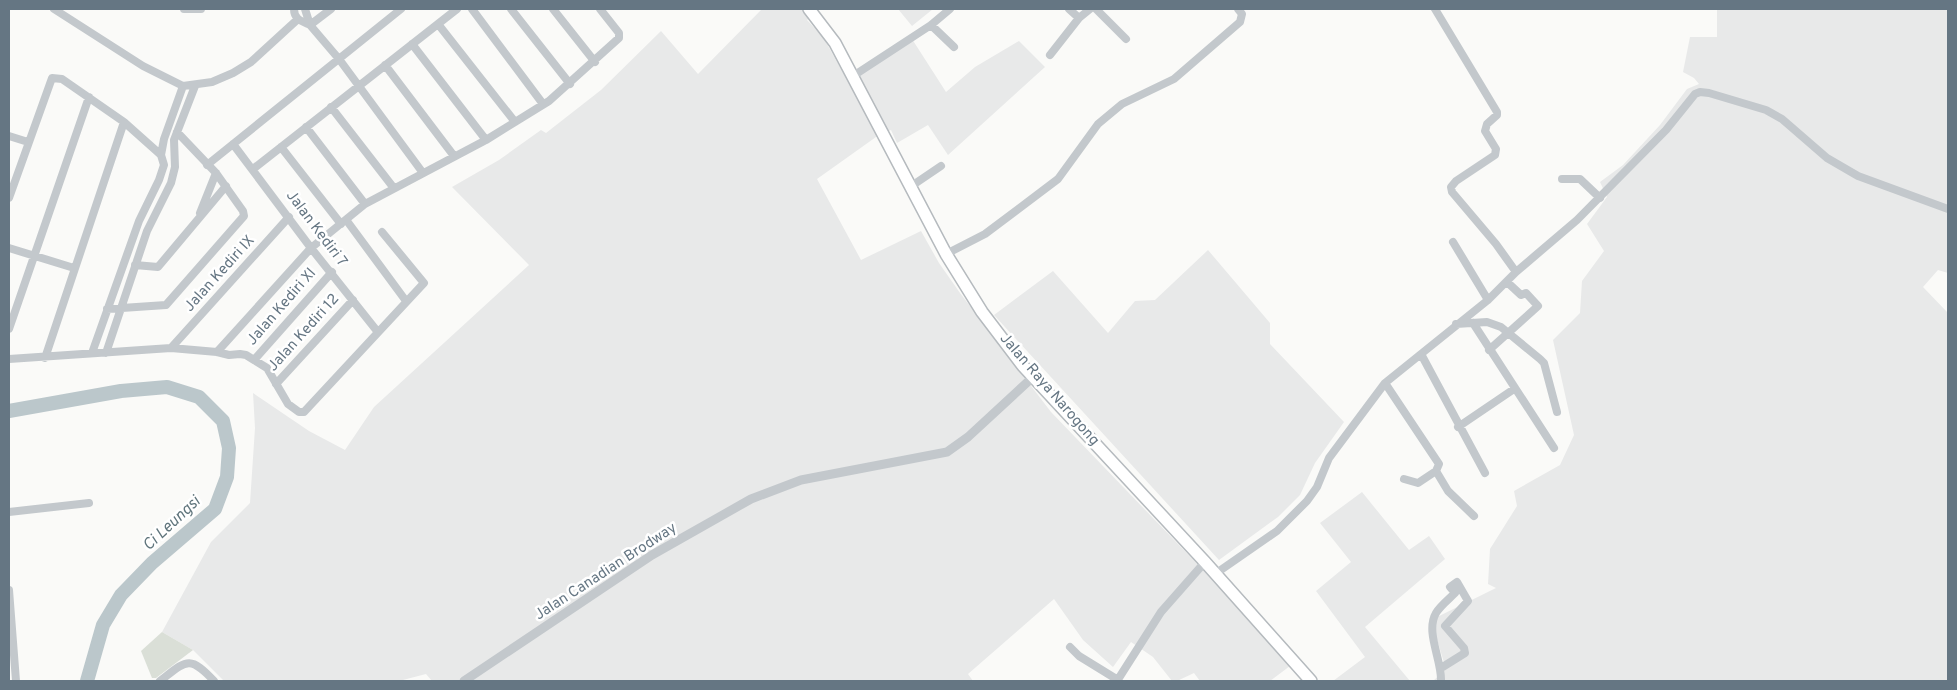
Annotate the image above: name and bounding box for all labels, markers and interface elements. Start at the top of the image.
street label: Jalan Kediri 7 [281,187,351,271]
street label: Jalan Kediri IX [181,232,259,316]
street label: Jalan Kediri XI [243,264,321,350]
street label: Jalan Kediri 12 [264,290,344,376]
street label: Jalan Raya Narogong [995,330,1103,450]
water label: Ci Leungsi [139,492,206,556]
street label: Jalan Canadian Brodway [531,519,681,625]

